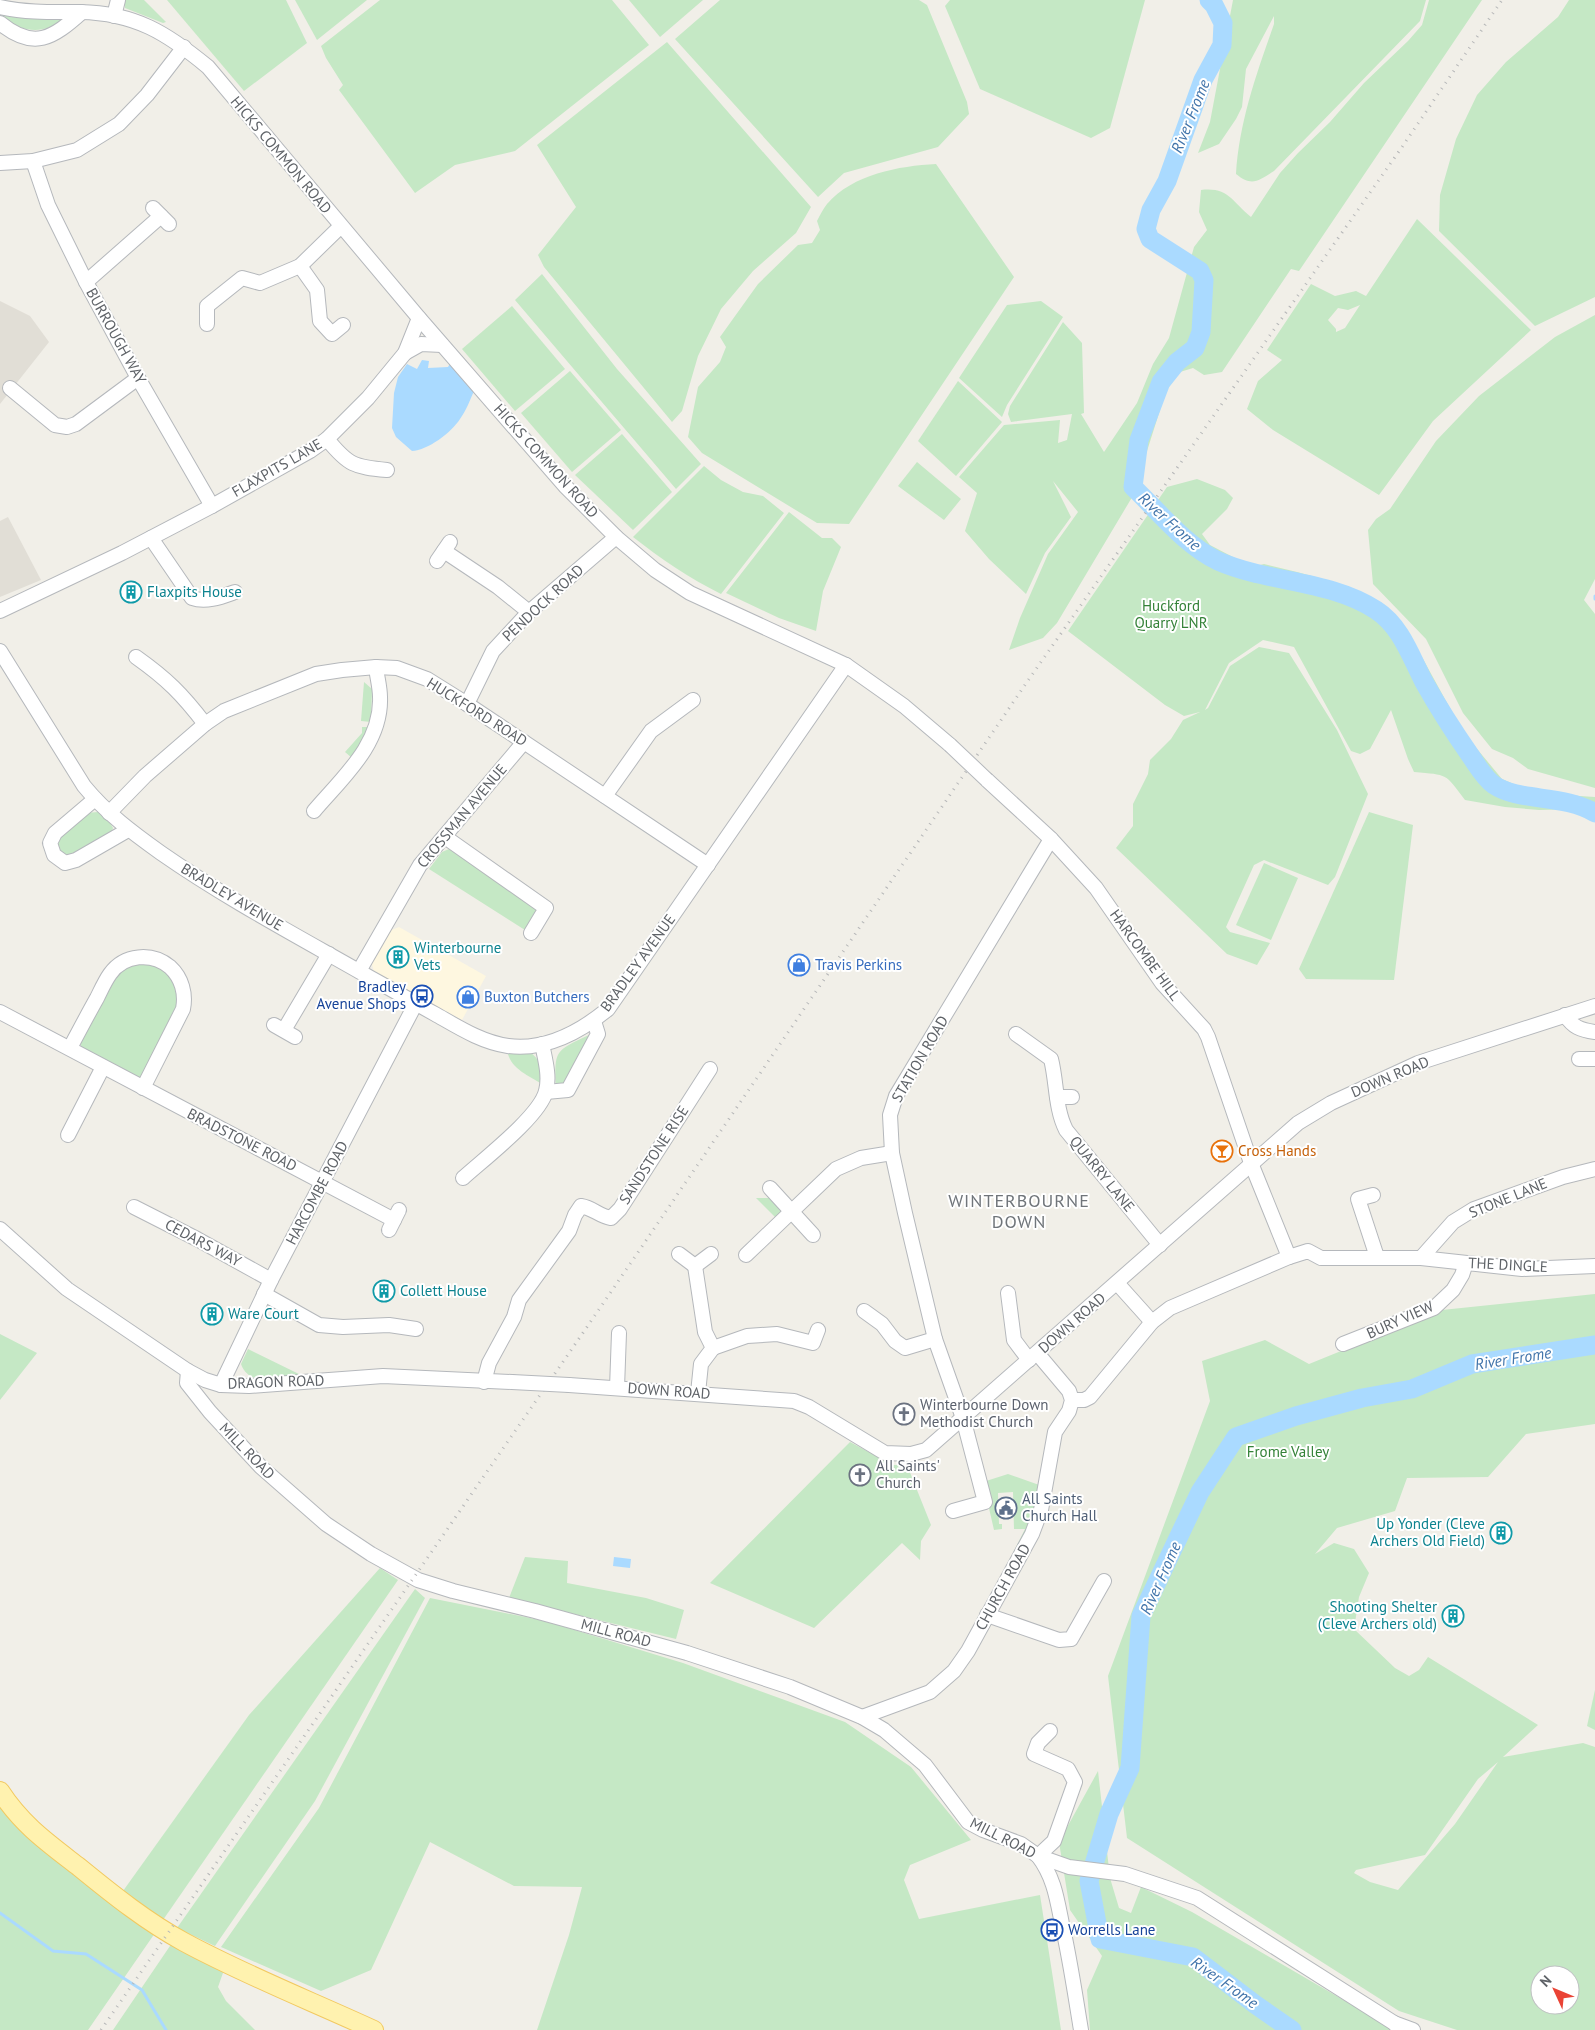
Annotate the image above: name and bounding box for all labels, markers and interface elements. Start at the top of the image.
water label: River Frome [1166,76,1214,156]
street label: HICKS COMMON ROAD [227,92,336,217]
street label: BURROUGH WAY [82,284,151,388]
street label: HICKS COMMON ROAD [490,400,603,522]
street label: FLAXPITS LANE [228,434,325,501]
water label: River Frome [1135,488,1206,555]
street label: PENDOCK ROAD [498,560,587,645]
building icon: Flaxpits House [119,580,143,604]
place label: Flaxpits House [147,582,242,601]
park label: Huckford Quarry LNR [1134,596,1208,632]
street label: HUCKFORD ROAD [423,673,531,750]
street label: CROSSMAN AVENUE [413,760,511,872]
street label: BRADLEY AVENUE [178,859,287,935]
street label: HARCOMBE HILL [1106,905,1185,1004]
street label: BRADLEY AVENUE [596,910,679,1015]
place label: Winterbourne Vets [413,938,501,974]
building icon: Winterbourne Vets [386,945,410,969]
shop icon: Travis Perkins [787,953,811,977]
place label: Travis Perkins [815,955,902,974]
place label: Bradley Avenue Shops [317,977,406,1013]
bus stop icon: Bradley Avenue Shops [410,984,434,1008]
shop icon: Buxton Butchers [456,985,480,1009]
place label: Buxton Butchers [484,987,590,1006]
street label: STATION ROAD [887,1012,952,1105]
street label: DOWN ROAD [1348,1052,1432,1102]
street label: SANDSTONE RISE [615,1102,693,1208]
street label: BRADSTONE ROAD [184,1104,300,1175]
street label: QUARRY LANE [1066,1132,1139,1216]
street label: HARCOMBE ROAD [281,1138,352,1248]
bar icon: Cross Hands [1210,1139,1234,1163]
place label: Cross Hands [1238,1141,1316,1160]
street label: STONE LANE [1466,1173,1550,1222]
district label: WINTERBOURNE DOWN [948,1189,1090,1233]
street label: CEDARS WAY [162,1215,245,1271]
street label: THE DINGLE [1468,1253,1548,1276]
building icon: Collett House [372,1279,396,1303]
place label: Collett House [400,1281,487,1300]
street label: DOWN ROAD [1034,1288,1109,1357]
street label: BURY VIEW [1363,1296,1437,1343]
building icon: Ware Court [200,1302,224,1326]
place label: Ware Court [228,1304,299,1323]
water label: River Frome [1473,1342,1553,1374]
street label: DRAGON ROAD [227,1370,325,1393]
street label: DOWN ROAD [627,1378,711,1403]
place label: Winterbourne Down Methodist Church [920,1395,1048,1431]
church icon: Winterbourne Down Methodist Church [892,1402,916,1426]
street label: MILL ROAD [216,1418,279,1483]
park label: Frome Valley [1247,1442,1329,1461]
place label: All Saints' Church [876,1456,940,1492]
church icon: All Saints' Church [848,1463,872,1487]
place label: All Saints Church Hall [1022,1489,1098,1525]
public building icon: All Saints Church Hall [994,1496,1018,1520]
place label: Up Yonder (Cleve Archers Old Field) [1370,1514,1485,1550]
building icon: Up Yonder (Cleve Archers Old Field) [1489,1521,1513,1545]
water label: River Frome [1135,1538,1185,1617]
street label: CHURCH ROAD [971,1540,1034,1633]
place label: Shooting Shelter (Cleve Archers old) [1318,1597,1437,1633]
building icon: Shooting Shelter (Cleve Archers old) [1441,1604,1465,1628]
street label: MILL ROAD [579,1614,653,1651]
street label: MILL ROAD [967,1813,1040,1862]
bus stop icon: Worrells Lane [1040,1918,1064,1942]
place label: Worrells Lane [1068,1920,1155,1939]
water label: River Frome [1188,1952,1263,2013]
north arrow [1530,1965,1580,2015]
text: N [1536,1971,1555,1991]

